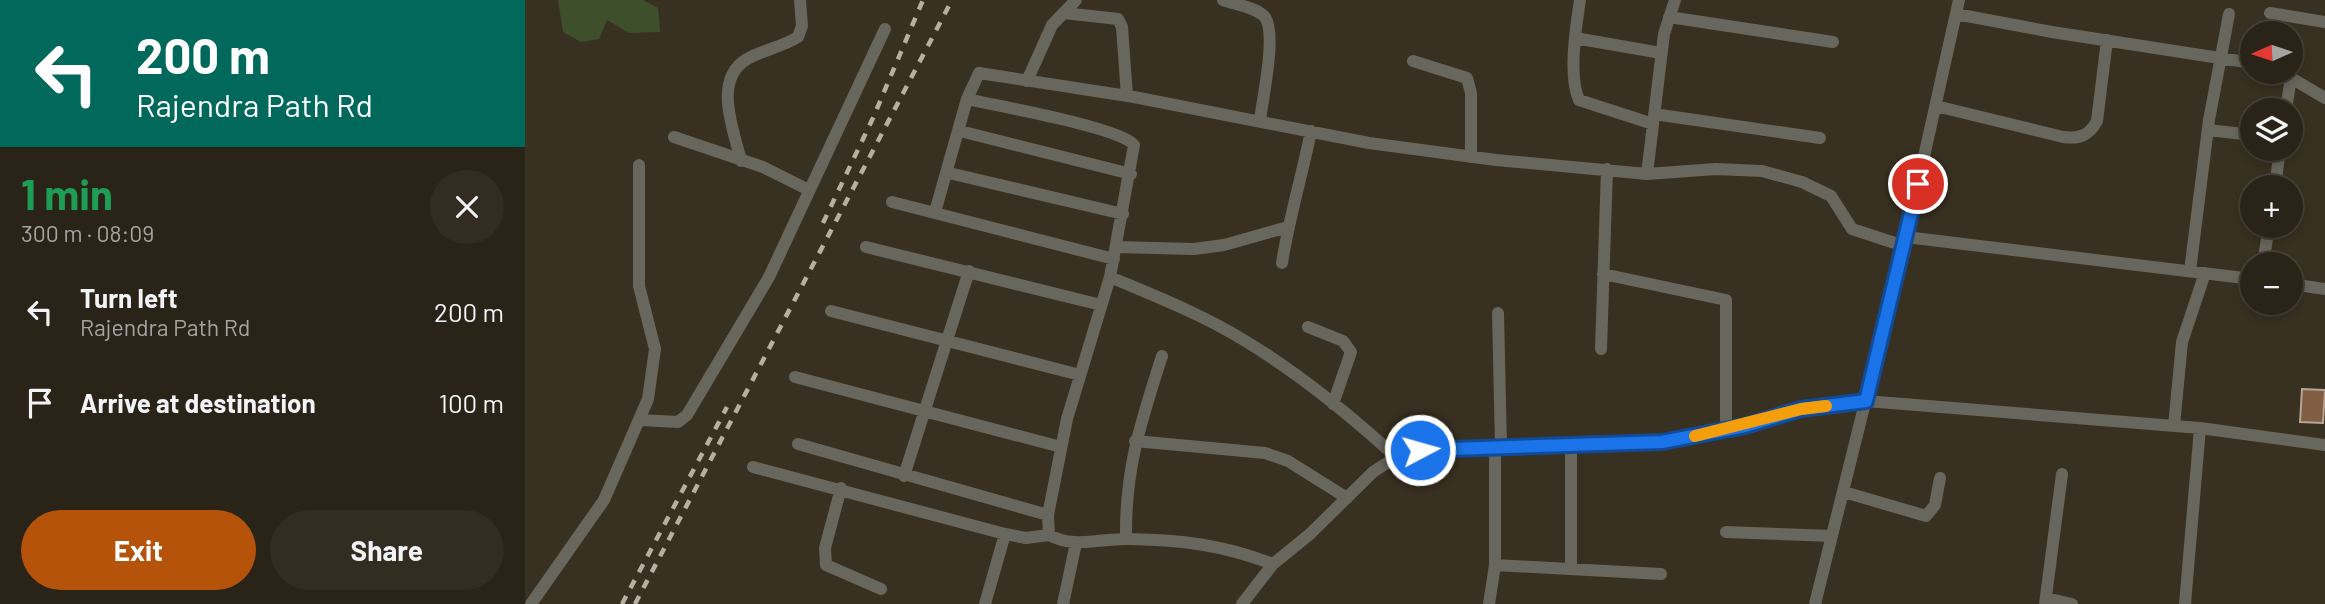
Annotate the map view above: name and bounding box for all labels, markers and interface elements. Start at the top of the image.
north arrow [2240,21,2303,84]
map controls [2240,21,2303,315]
text: 200 m [136,25,270,84]
icon: left [21,28,112,119]
text: Rajendra Path Rd [136,85,373,123]
button: layers [2240,98,2303,161]
pin [1888,154,1948,214]
icon: arrive [1899,165,1937,203]
text: 1 min [21,168,113,218]
button: close [430,170,504,244]
button: + [2240,175,2303,238]
text: 300 m · 08:09 [21,219,154,247]
button: − [2240,252,2303,315]
text: Turn left [80,282,178,313]
icon: left [21,293,59,331]
text: 200 m [434,296,504,327]
text: Rajendra Path Rd [80,313,250,341]
icon: arrive [21,384,59,422]
text: Arrive at destination [80,387,316,418]
text: 100 m [439,387,504,418]
position arrow [1383,413,1457,487]
button: Exit [21,510,256,590]
button: Share [270,510,504,590]

